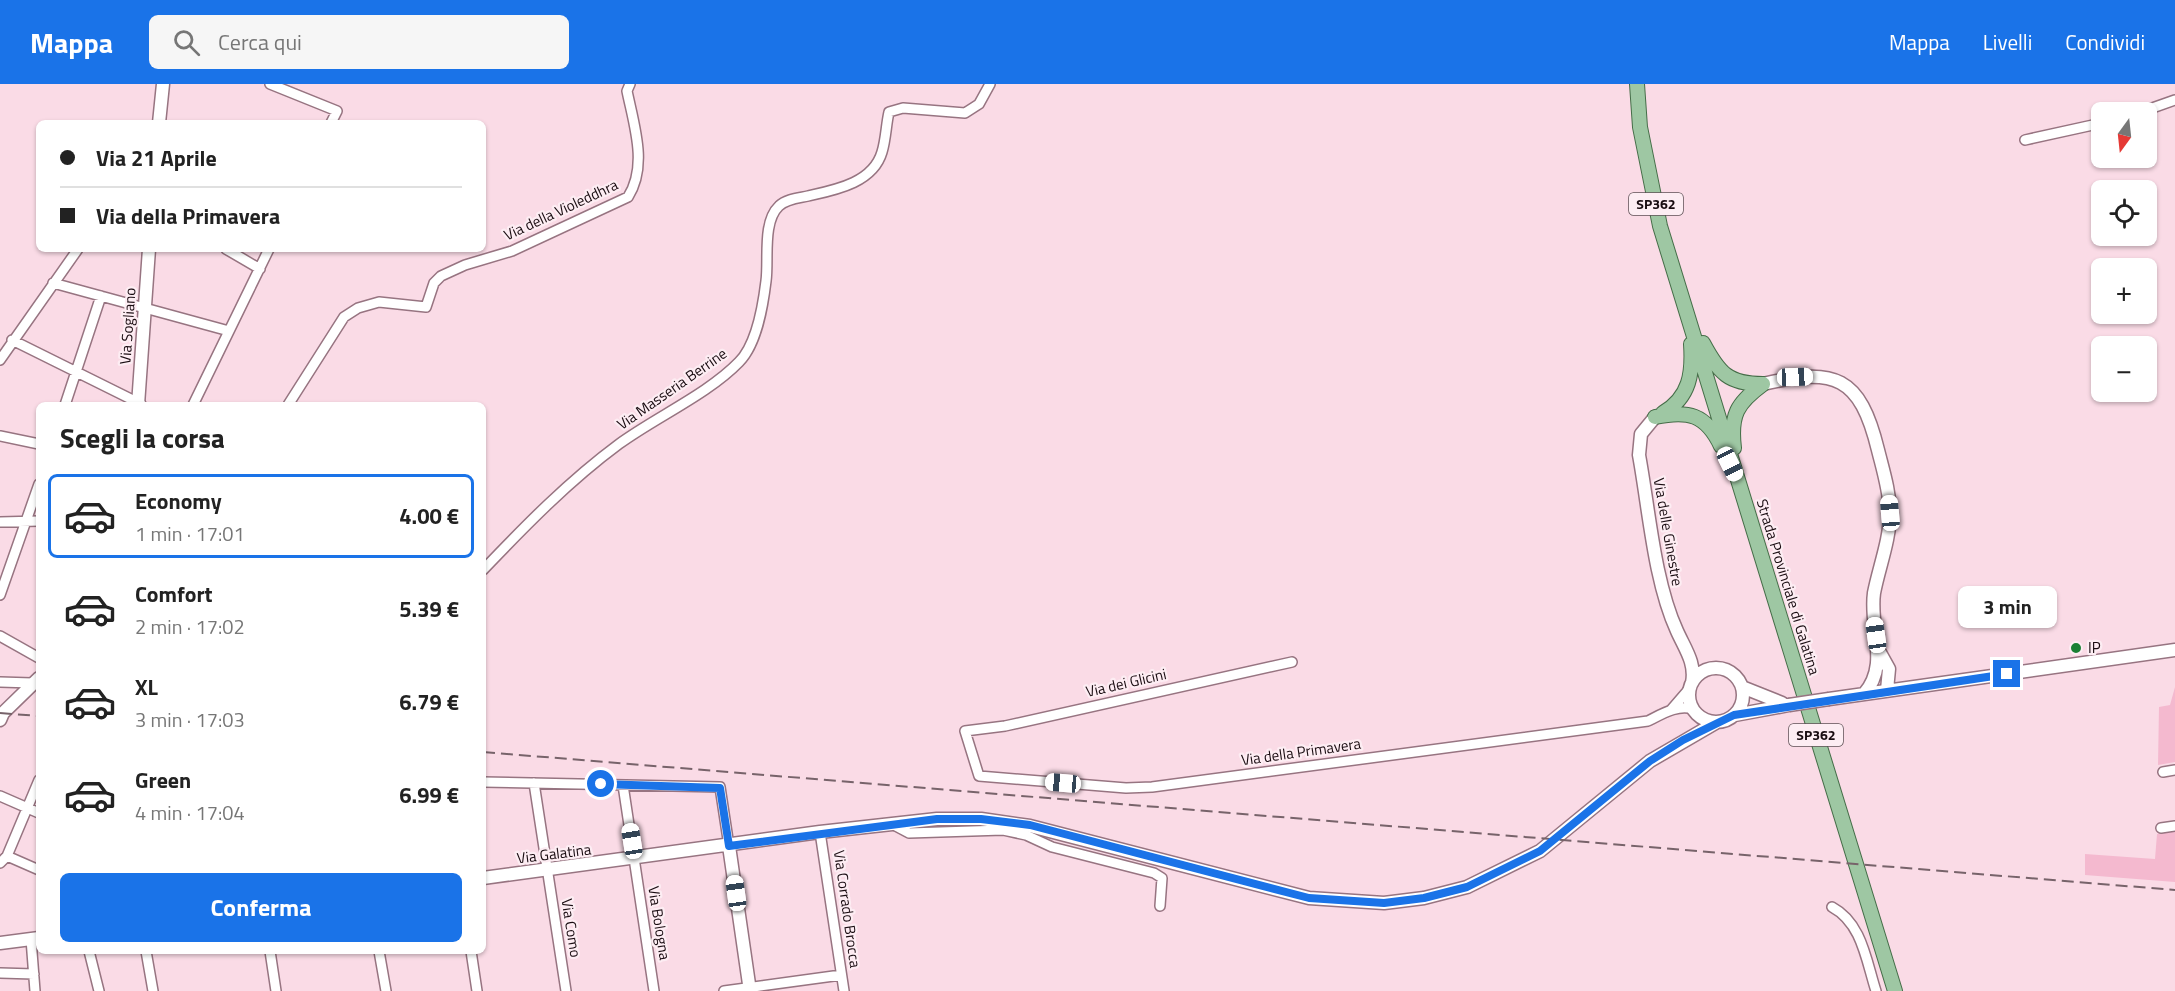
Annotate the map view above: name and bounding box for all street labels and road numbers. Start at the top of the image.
street label: Via della Violeddhra [500,173,622,246]
road number: SP362 [1629,193,1683,215]
street label: Via Sogliano [113,287,142,365]
street label: Via Masseria Berrine [612,342,732,435]
street label: Via delle Ginestre [1648,476,1689,588]
street label: Strada Provinciale di Galatina [1751,496,1826,678]
street label: Via dei Glicini [1083,662,1168,703]
road number: SP362 [1789,724,1843,746]
street label: Via della Primavera [1240,732,1363,771]
street label: Via Galatina [515,837,593,869]
street label: Via Corrado Brocca [828,849,867,970]
street label: Via Bologna [642,884,677,962]
street label: Via Como [556,897,587,959]

